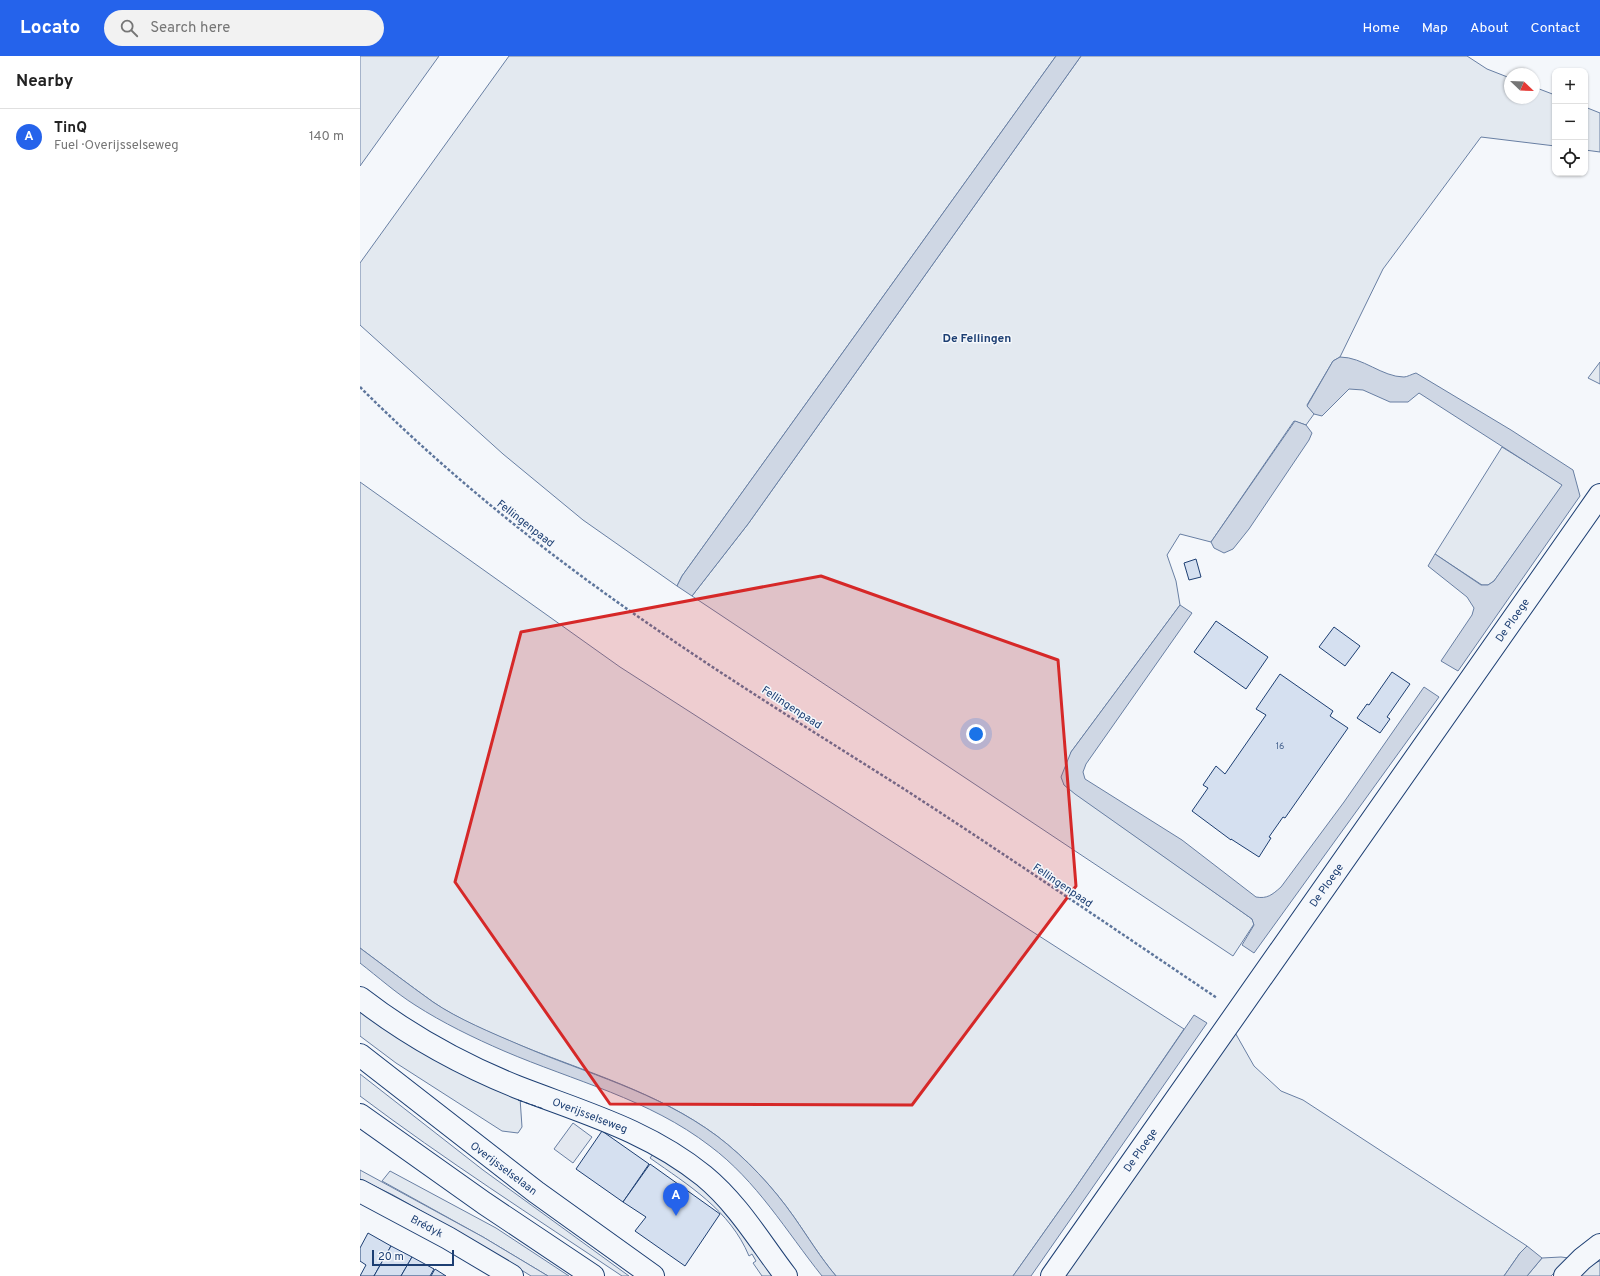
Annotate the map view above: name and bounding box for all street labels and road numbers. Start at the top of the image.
street label: Fellingenpaad [494,497,557,551]
street label: De Ploege [1493,596,1533,645]
street label: Fellingenpaad [759,683,824,732]
street label: Fellingenpaad [1030,861,1095,911]
street label: De Ploege [1307,861,1347,910]
street label: Overijsselseweg [550,1095,629,1137]
street label: De Ploege [1121,1126,1161,1175]
street label: Overijsselselaan [467,1139,540,1199]
street label: Brédyk [408,1212,445,1241]

